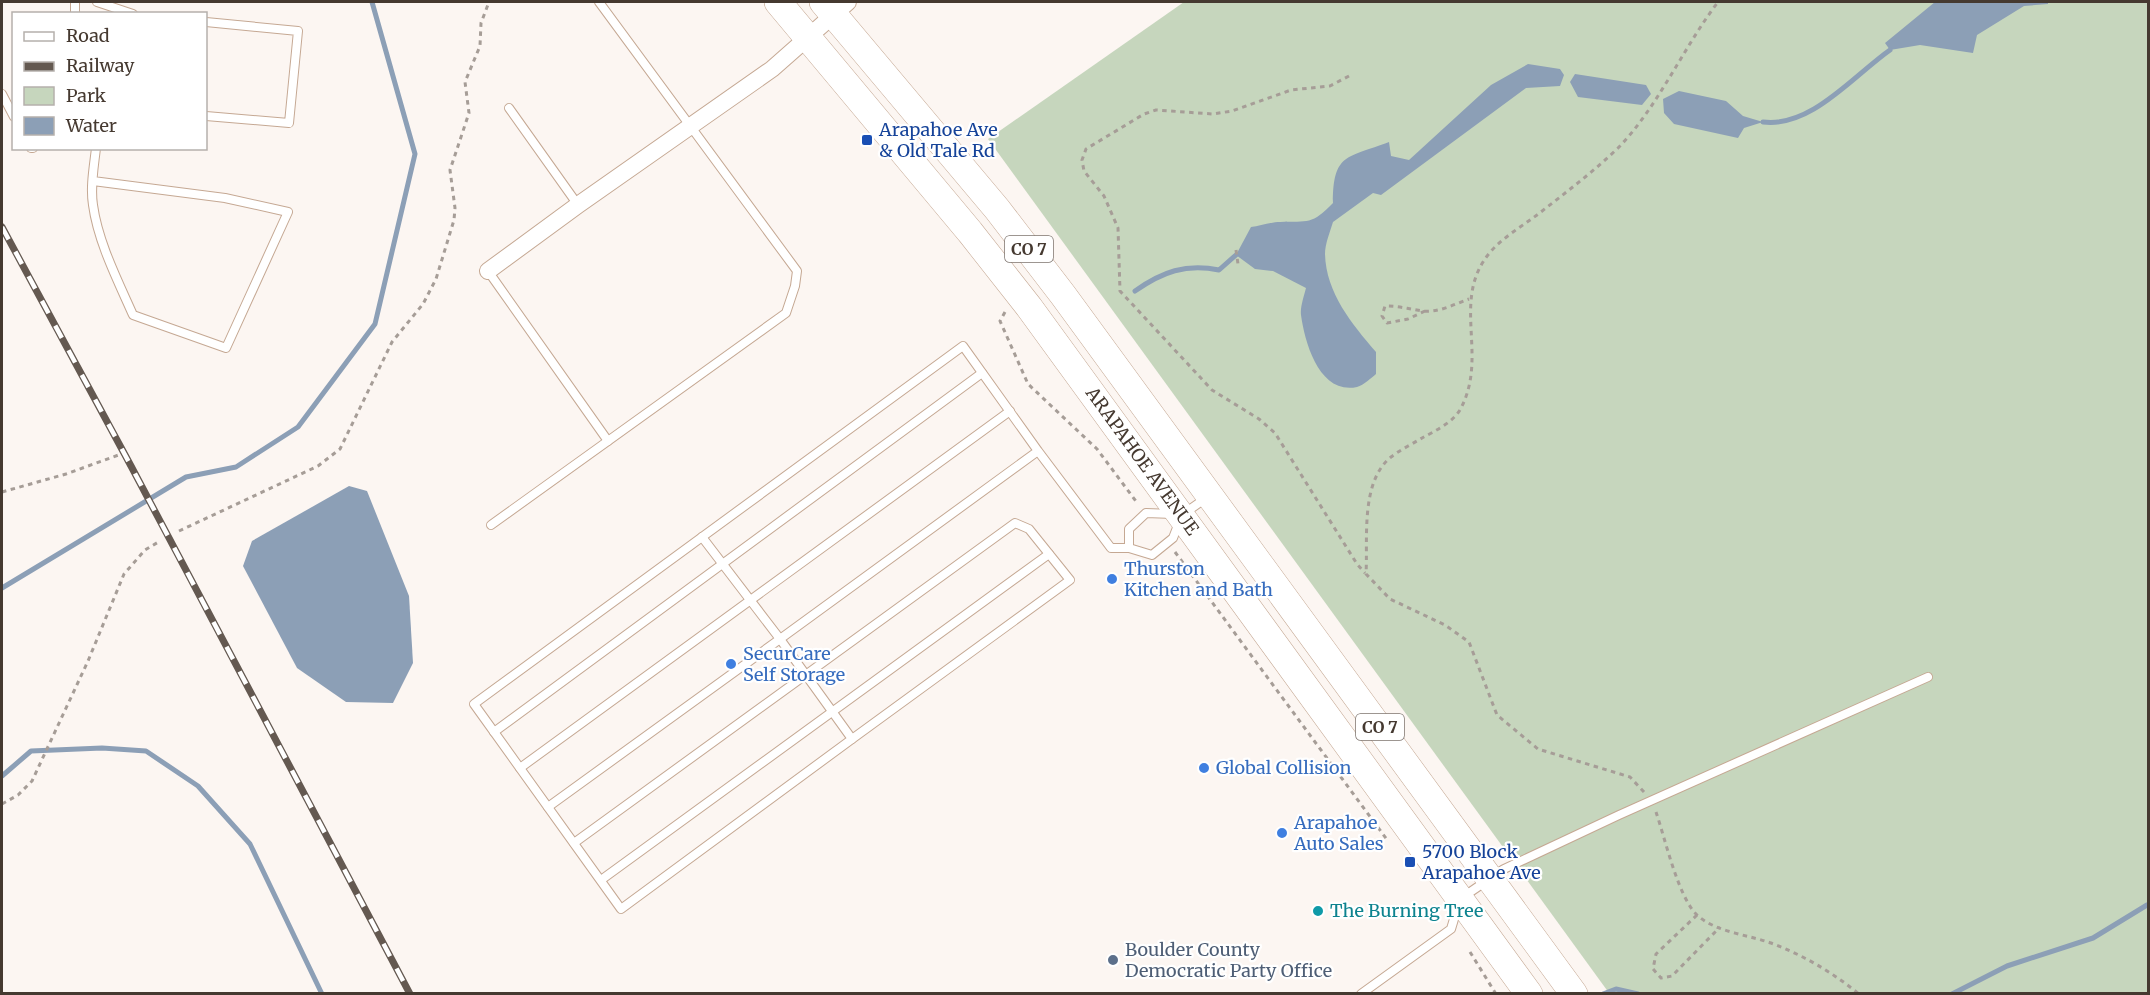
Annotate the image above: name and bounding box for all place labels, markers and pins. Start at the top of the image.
place label: Arapahoe Ave & Old Tale Rd [878,118,998,162]
marker: Arapahoe Ave & Old Tale Rd [860,133,874,147]
place label: Thurston Kitchen and Bath [1124,557,1273,601]
marker: Thurston Kitchen and Bath [1105,572,1119,586]
place label: SecurCare Self Storage [743,642,845,686]
marker: SecurCare Self Storage [724,657,738,671]
place label: Global Collision [1216,756,1351,779]
marker: Global Collision [1197,761,1211,775]
place label: Arapahoe Auto Sales [1293,811,1384,855]
marker: Arapahoe Auto Sales [1275,826,1289,840]
place label: 5700 Block Arapahoe Ave [1421,840,1541,884]
marker: 5700 Block Arapahoe Ave [1403,855,1417,869]
place label: The Burning Tree [1330,899,1483,922]
marker: The Burning Tree [1311,904,1325,918]
place label: Boulder County Democratic Party Office [1125,938,1332,982]
marker: Boulder County Democratic Party Office [1106,953,1120,967]

